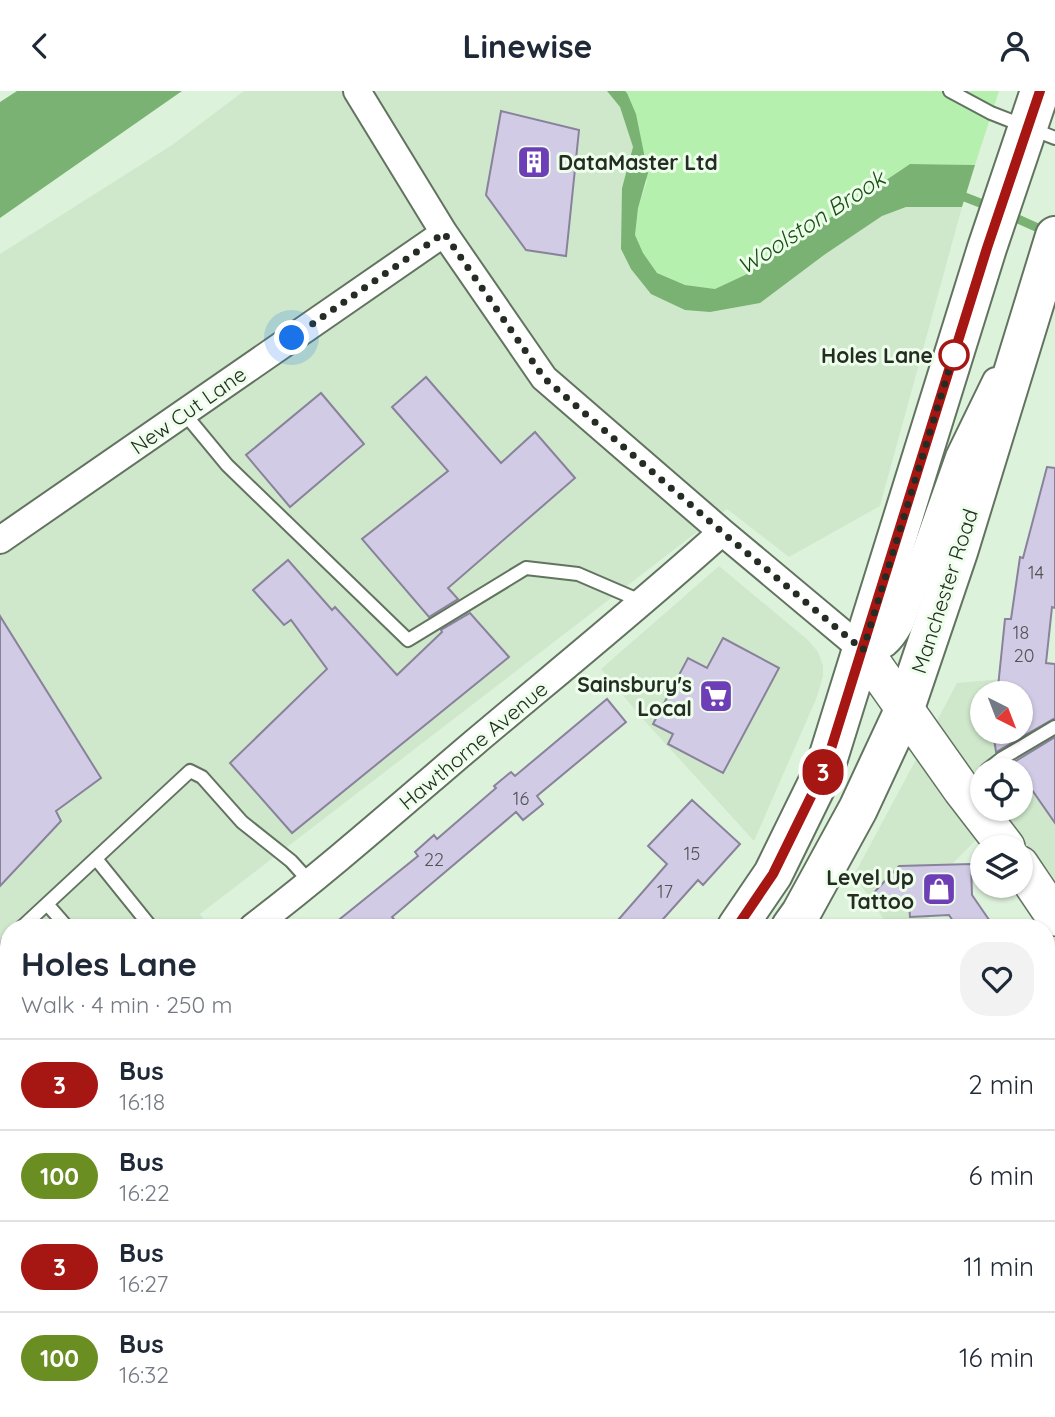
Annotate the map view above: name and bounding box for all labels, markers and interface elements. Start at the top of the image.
text: Linewise [463,26,592,66]
icon: back [21,27,59,65]
icon: person [996,27,1034,65]
building icon: DataMaster Ltd [515,143,553,181]
place label: DataMaster Ltd [558,149,718,175]
water label: Woolston Brook [732,163,892,281]
your location [274,320,309,355]
marker: Holes Lane [939,340,969,370]
place label: Holes Lane [821,342,933,368]
street label: New Cut Lane [125,361,251,459]
street label: Manchester Road [905,505,983,677]
house number: 14 [1028,561,1044,584]
house number: 18 [1013,621,1029,644]
house number: 20 [1014,644,1034,667]
place label: Sainsbury's Local [577,671,692,721]
street label: Hawthorne Avenue [393,675,553,815]
supermarket icon: Sainsbury's Local [697,677,735,715]
north arrow [970,681,1032,744]
map controls [970,681,1033,898]
line badge: 3 [800,749,846,795]
text: 3 [817,757,829,787]
button: locate [970,758,1033,821]
house number: 16 [513,787,529,810]
button: layers [970,835,1033,898]
house number: 15 [684,842,700,865]
house number: 22 [424,848,444,871]
place label: Level Up Tattoo [826,864,914,914]
shop icon: Level Up Tattoo [920,870,958,908]
house number: 17 [657,880,673,903]
button: heart [960,942,1034,1016]
text: Holes Lane [21,943,197,984]
text: Walk · 4 min · 250 m [21,990,232,1019]
text: Bus [119,1054,164,1087]
text: 2 min [968,1068,1034,1101]
text: 3 [53,1070,66,1100]
text: 16:18 [119,1087,165,1116]
text: Bus [119,1145,164,1178]
text: 6 min [969,1159,1034,1192]
text: 100 [40,1161,79,1191]
text: 16:22 [119,1178,170,1207]
text: Bus [119,1236,164,1269]
text: 11 min [963,1250,1034,1283]
text: 3 [53,1252,66,1282]
text: 16:27 [119,1269,168,1298]
text: Bus [119,1327,164,1360]
text: 16 min [959,1341,1034,1374]
text: 100 [40,1343,79,1373]
text: 16:32 [119,1360,169,1389]

